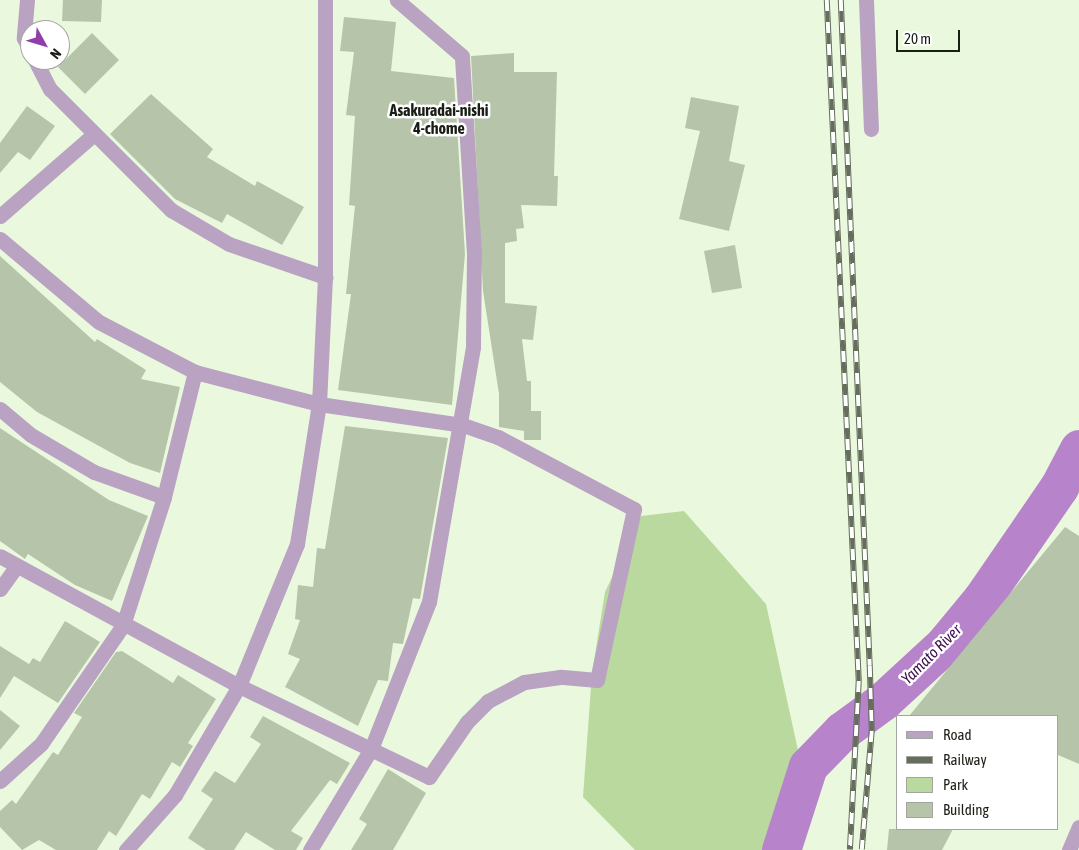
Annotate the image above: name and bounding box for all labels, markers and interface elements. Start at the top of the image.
north arrow [20,20,70,70]
scale bar [899,20,963,52]
text: 20 m [904,30,931,47]
text: N [47,46,65,62]
district label: Asakuradai-nishi 4-chome [390,100,488,138]
water label: Yamato River [897,620,965,688]
legend [896,715,1059,830]
text: Road [943,726,972,743]
text: Railway [943,751,987,768]
text: Park [943,776,968,793]
text: Building [943,801,989,818]

